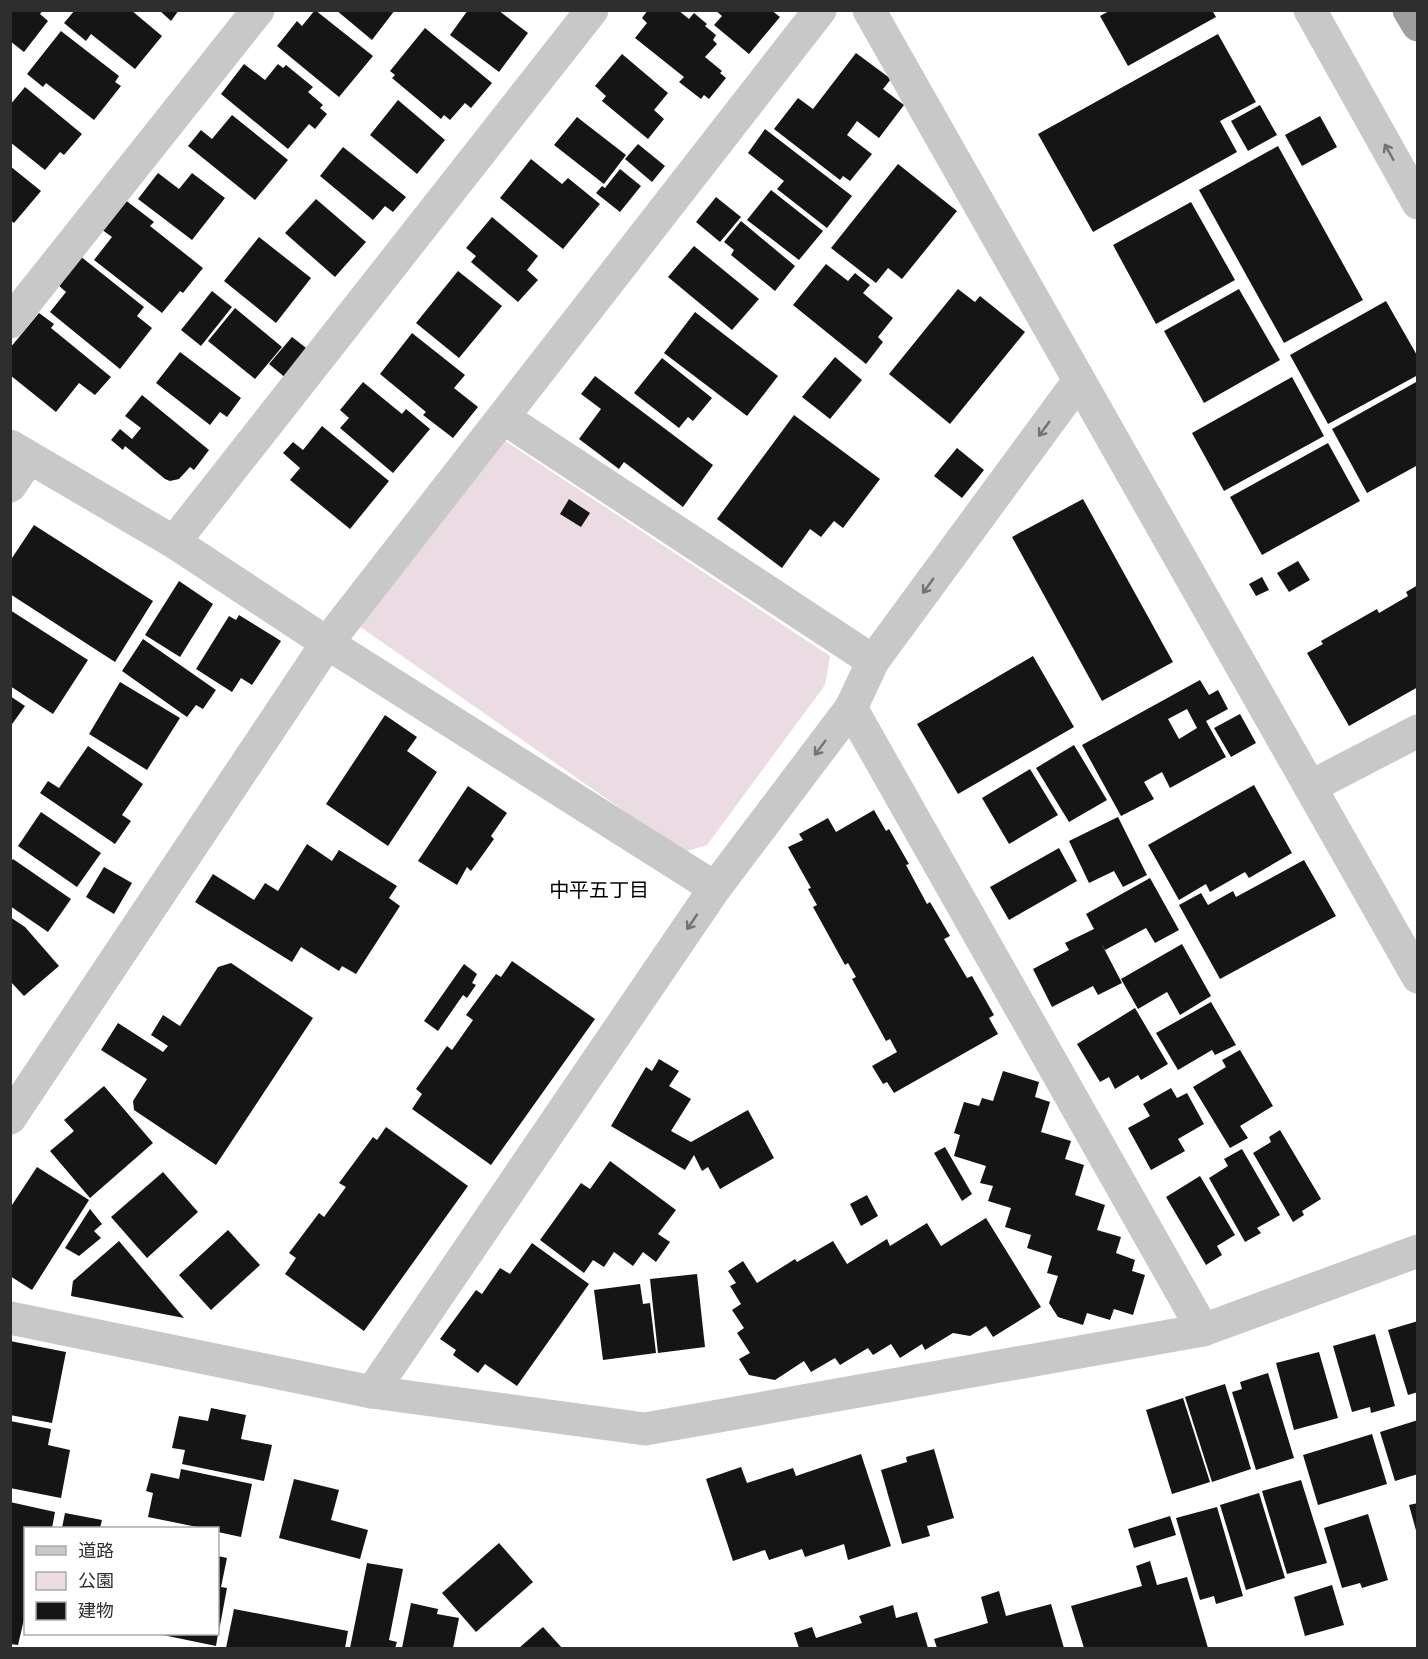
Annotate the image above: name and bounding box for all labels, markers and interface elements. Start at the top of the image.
one-way arrow [1383,144,1395,161]
one-way arrow [1037,420,1050,436]
one-way arrow [922,577,934,593]
one-way arrow [814,739,827,755]
district label: 中平五丁目 [549,878,649,903]
one-way arrow [686,913,698,929]
legend [24,1527,219,1635]
text: 道路 [78,1540,114,1562]
text: 公園 [78,1570,114,1592]
text: 建物 [78,1600,114,1622]

